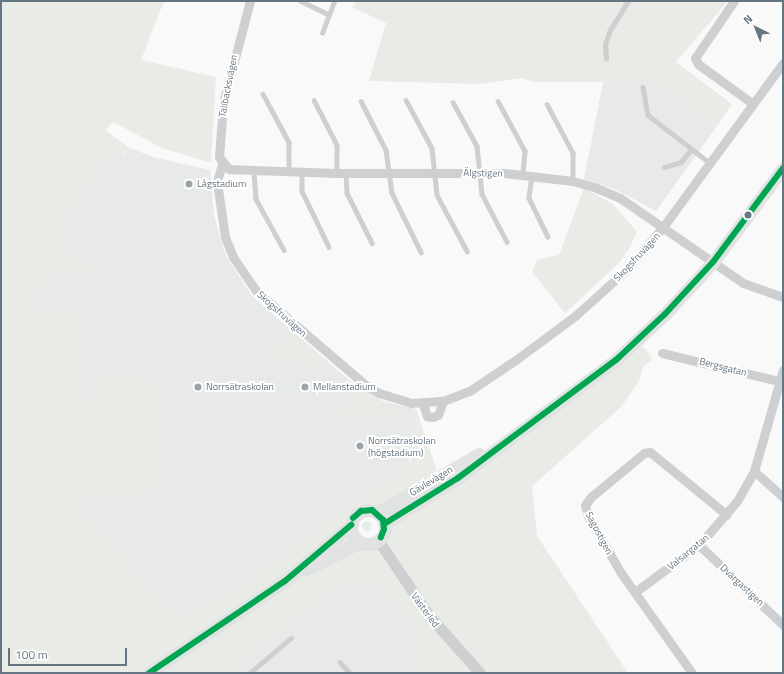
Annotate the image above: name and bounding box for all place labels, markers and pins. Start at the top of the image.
place label: Lågstadium [197,178,246,190]
marker: Lågstadium [184,179,194,189]
unlabelled marker [743,210,753,220]
place label: Norrsätraskolan [206,381,274,393]
place label: Mellanstadium [313,381,376,393]
marker: Norrsätraskolan [193,382,203,392]
marker: Mellanstadium [300,382,310,392]
place label: Norrsätraskolan (högstadium) [368,434,436,458]
marker: Norrsätraskolan (högstadium) [355,441,365,451]

